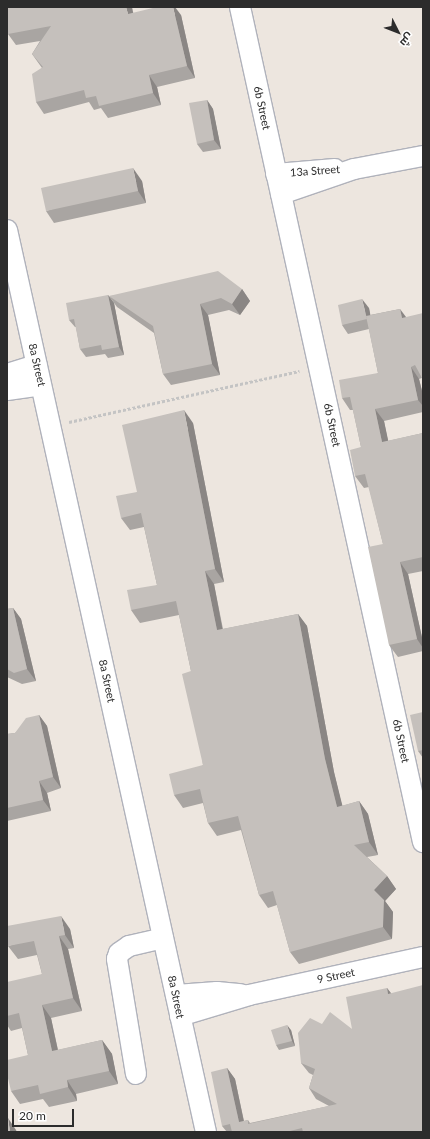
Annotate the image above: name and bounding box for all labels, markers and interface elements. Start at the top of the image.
north arrow [378,12,418,52]
text: ش [398,31,417,50]
street label: 6b Street [251,85,273,131]
street label: 13a Street [290,163,340,179]
street label: 8a Street [26,342,48,388]
street label: 6b Street [321,402,343,448]
street label: 8a Street [96,658,118,704]
street label: 6b Street [390,718,412,764]
street label: 9 Street [316,966,356,986]
street label: 8a Street [165,974,187,1020]
scale bar [14,1101,76,1127]
text: 20 m [19,1108,46,1123]

